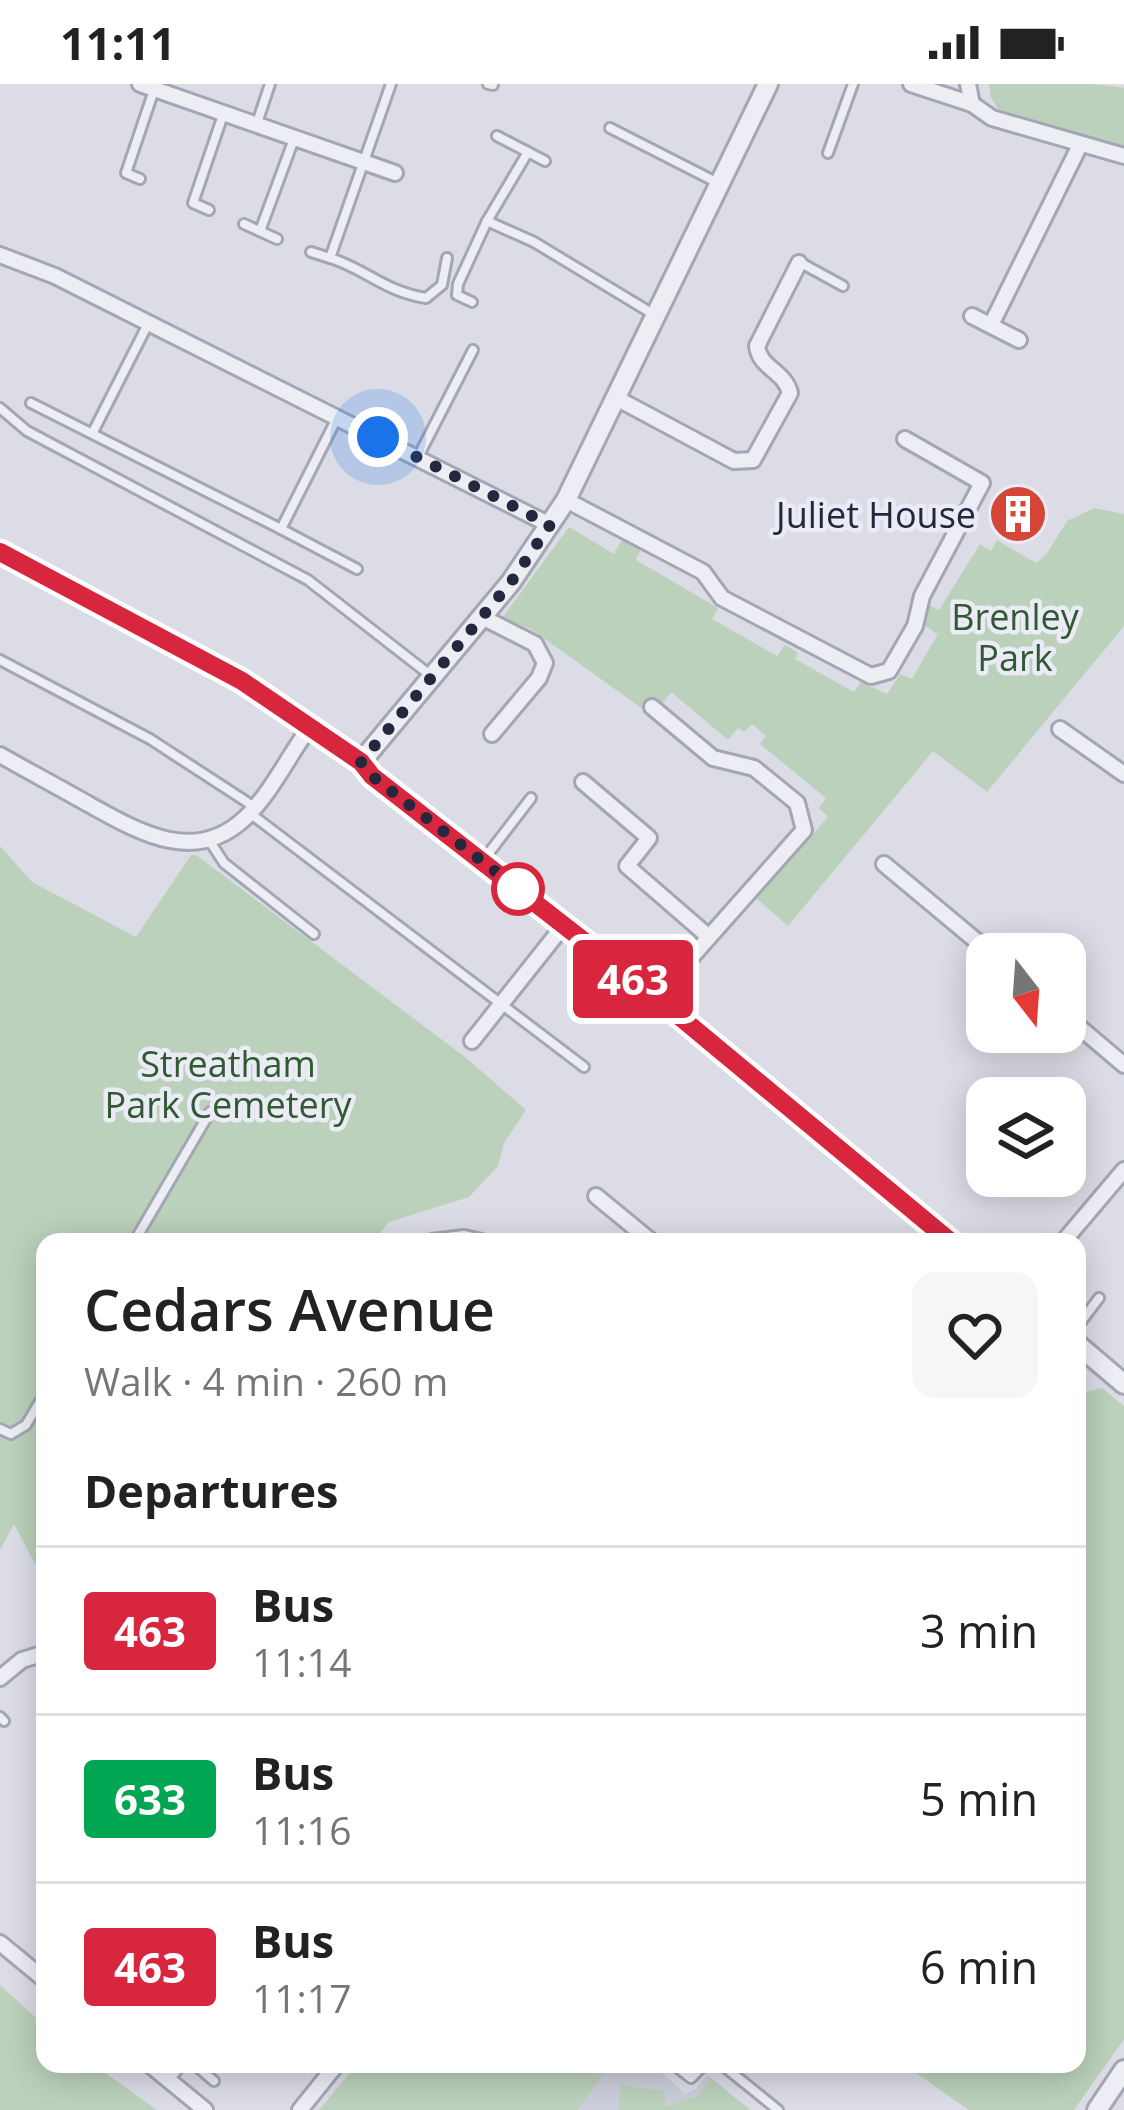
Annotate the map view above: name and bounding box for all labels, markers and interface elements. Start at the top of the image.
text: 11:11 [60,12,176,73]
your location [348,407,408,467]
building icon: Juliet House [987,483,1049,545]
place label: Juliet House [773,490,976,539]
park label: Brenley Park [951,592,1080,682]
unlabelled marker [493,864,543,914]
north arrow [966,933,1086,1053]
map controls [966,933,1086,1197]
line badge: 463 [564,940,702,1018]
text: 463 [597,950,669,1007]
park label: Streatham Park Cemetery [105,1039,352,1129]
button: layers [966,1077,1086,1197]
text: Cedars Avenue [84,1270,495,1348]
button: heart [912,1272,1038,1398]
text: Walk · 4 min · 260 m [84,1354,448,1407]
text: Departures [84,1460,339,1521]
text: Bus [252,1574,334,1635]
text: 3 min [920,1600,1038,1661]
text: 463 [114,1602,186,1659]
text: 11:14 [252,1635,351,1688]
text: Bus [252,1742,334,1803]
text: 5 min [920,1768,1038,1829]
text: 633 [114,1770,186,1827]
text: 11:16 [252,1803,351,1856]
text: Bus [252,1910,334,1971]
text: 6 min [920,1936,1038,1997]
text: 463 [114,1938,186,1995]
text: 11:17 [252,1971,351,2024]

